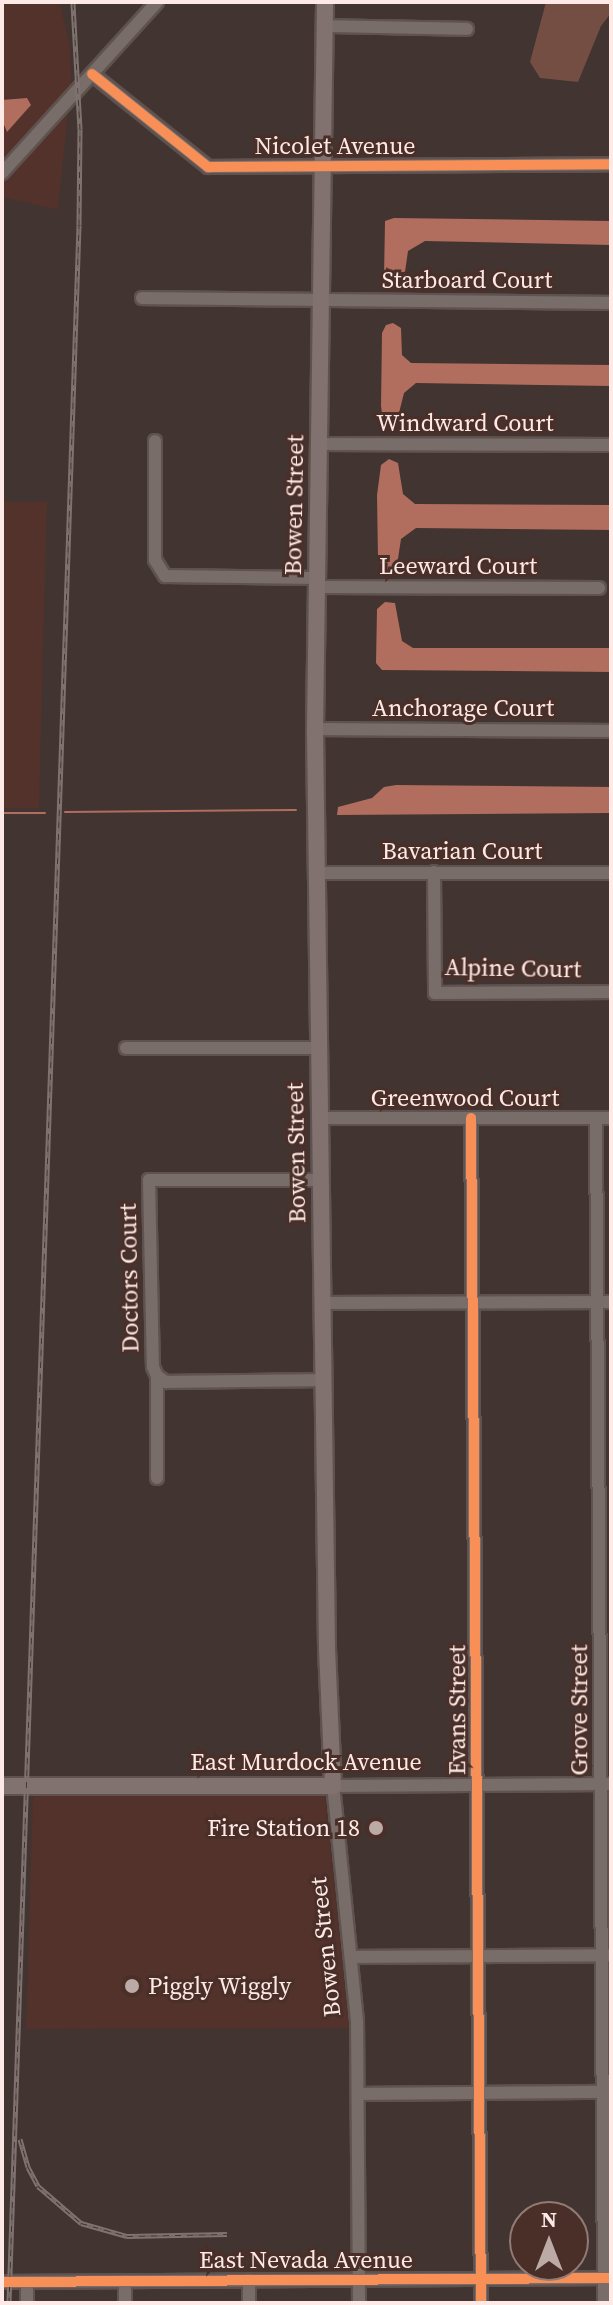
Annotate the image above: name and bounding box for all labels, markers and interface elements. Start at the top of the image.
street label: Nicolet Avenue [254,132,416,160]
street label: Starboard Court [382,266,552,294]
street label: Windward Court [376,409,554,437]
street label: Bowen Street [278,434,310,576]
street label: Leeward Court [379,552,537,580]
street label: Anchorage Court [372,694,554,722]
street label: Bavarian Court [382,837,542,865]
street label: Alpine Court [444,952,582,984]
street label: Bowen Street [280,1082,312,1224]
street label: Greenwood Court [371,1084,559,1112]
street label: Doctors Court [113,1203,145,1353]
street label: Evans Street [443,1645,471,1775]
street label: Grove Street [565,1645,593,1775]
street label: East Murdock Avenue [190,1748,422,1776]
place label: Fire Station 18 [207,1814,360,1842]
marker: Fire Station 18 [367,1819,385,1837]
street label: Bowen Street [303,1876,347,2018]
place label: Piggly Wiggly [148,1972,292,2000]
marker: Piggly Wiggly [123,1977,141,1995]
north arrow [509,2201,589,2281]
text: N [541,2204,557,2234]
street label: East Nevada Avenue [199,2246,413,2274]

